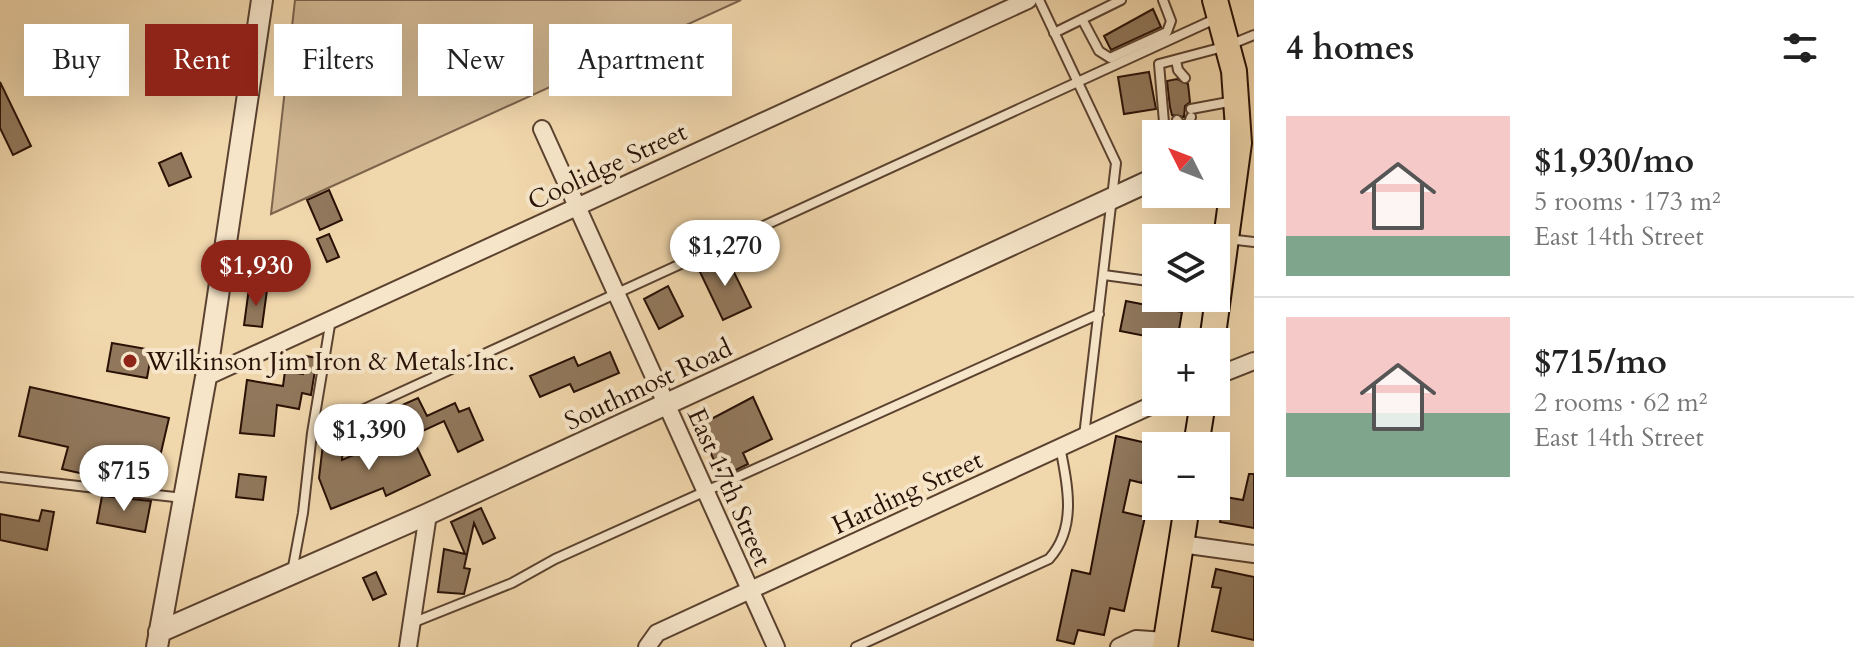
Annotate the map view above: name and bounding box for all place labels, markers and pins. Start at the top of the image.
pin: $1,270 [660,220,790,288]
pin: $1,930 [191,240,321,308]
place label: Wilkinson Jim Iron & Metals Inc. [145,344,515,379]
marker: Wilkinson Jim Iron & Metals Inc. [121,352,139,370]
pin: $1,390 [304,404,434,472]
pin: $715 [77,445,171,513]

